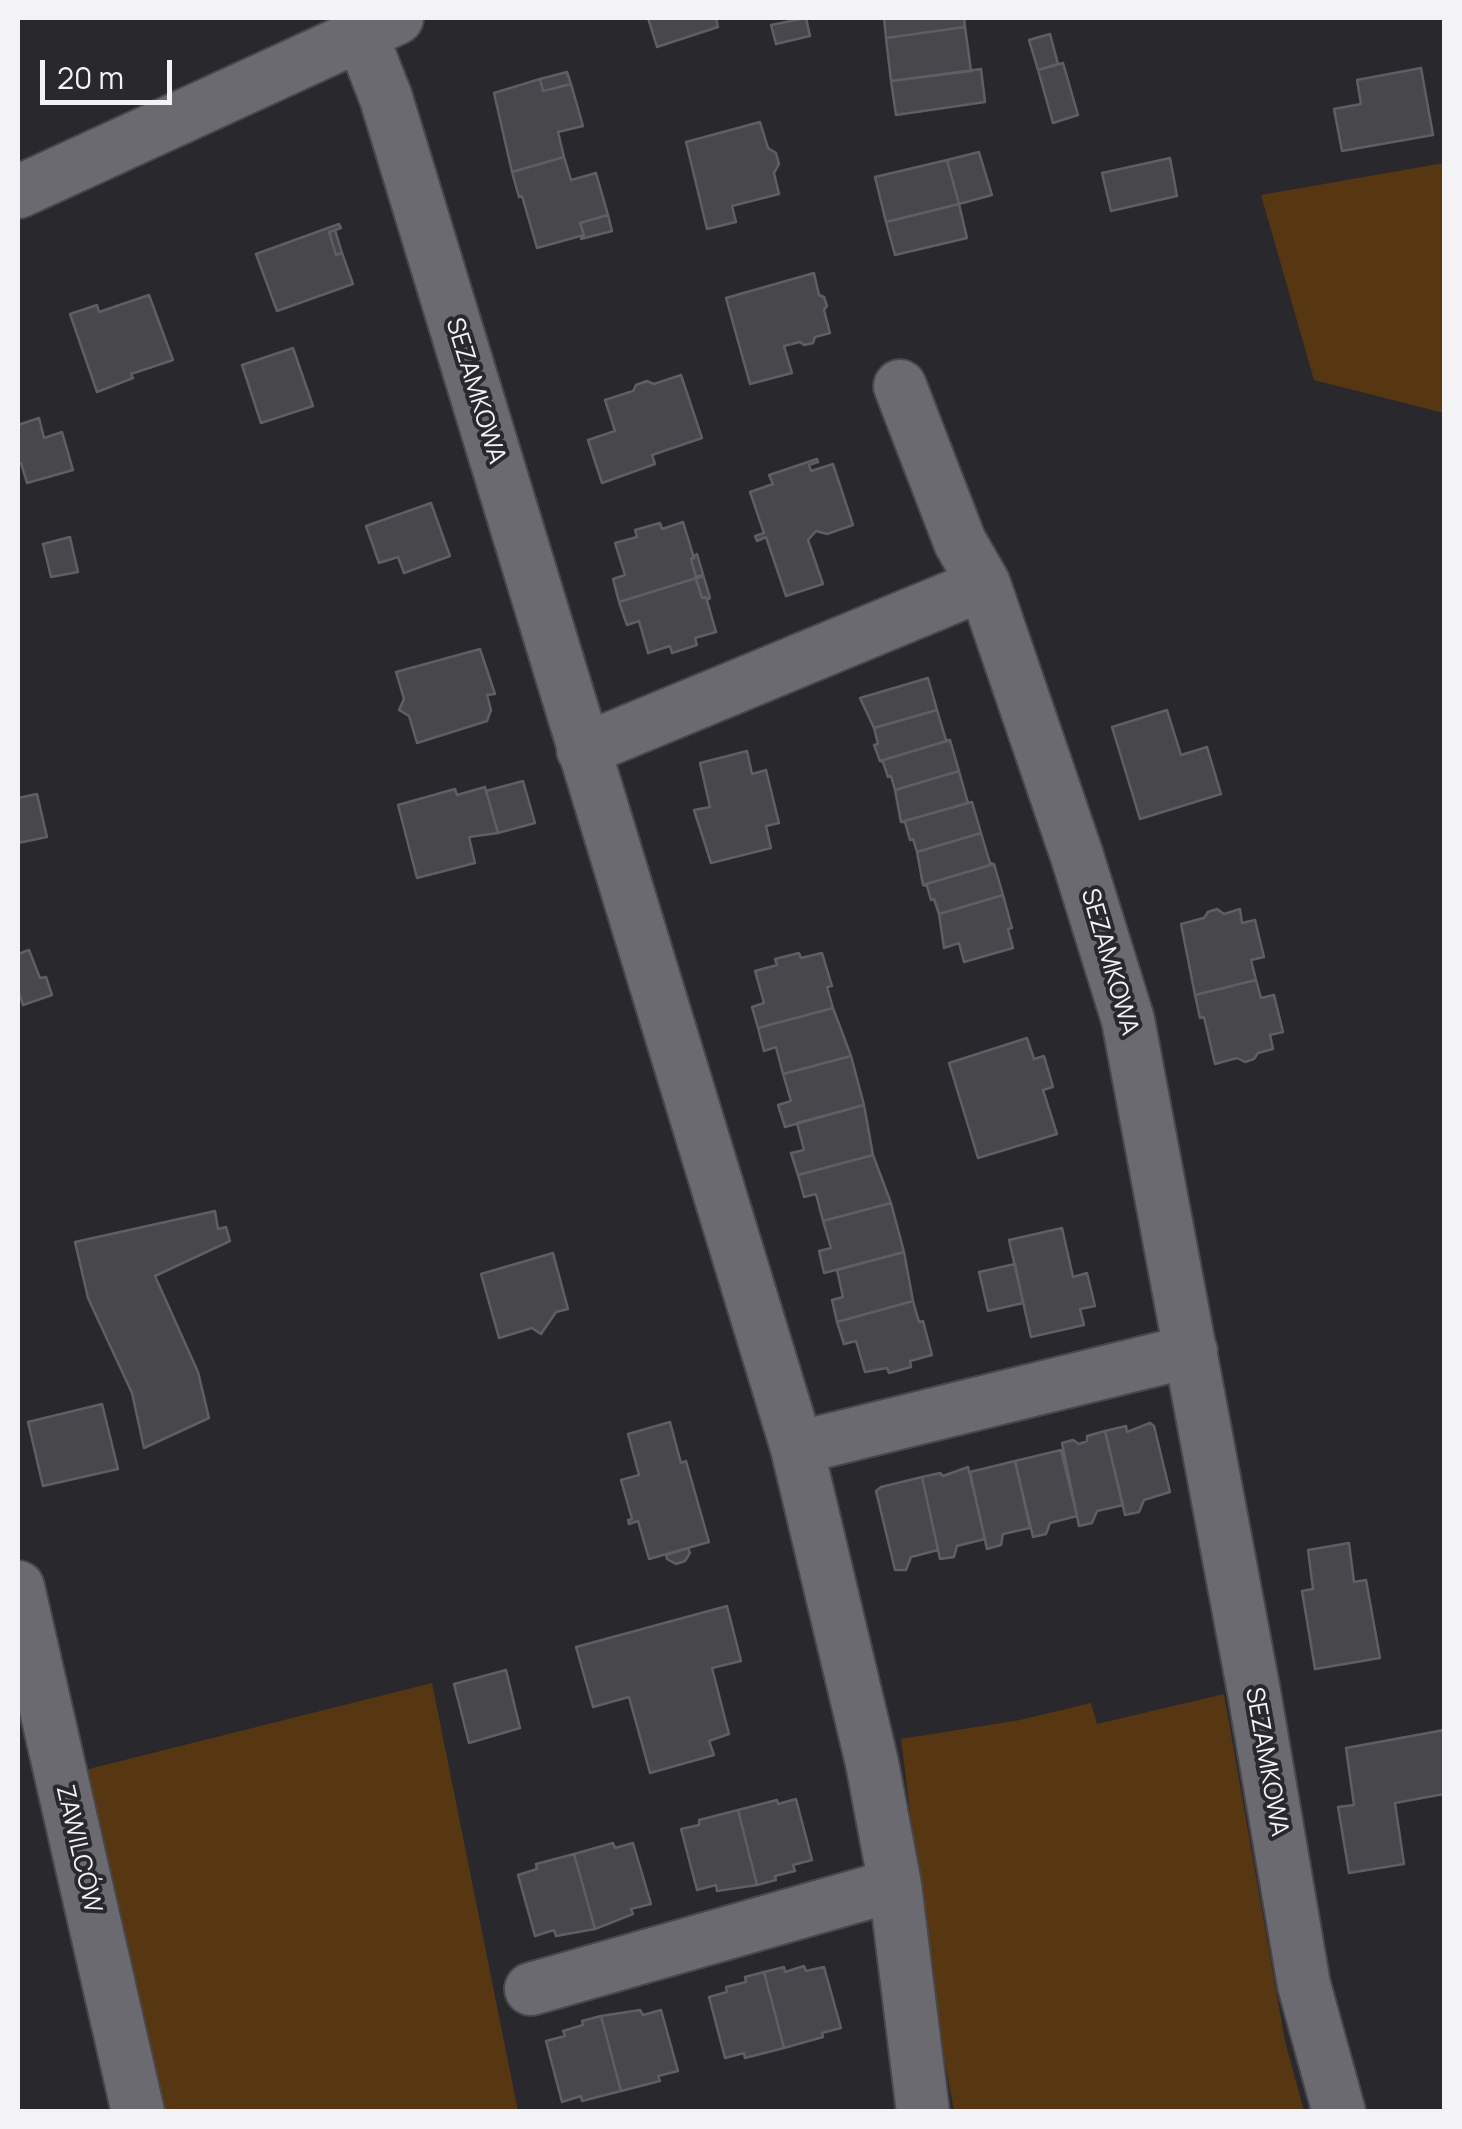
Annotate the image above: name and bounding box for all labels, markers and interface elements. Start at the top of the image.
scale bar [45,40,178,102]
text: 20 m [57,57,124,98]
street label: SEZAMKOWA [439,315,511,467]
street label: SEZAMKOWA [1074,885,1144,1039]
street label: SEZAMKOWA [1238,1685,1294,1839]
street label: ZAWILCÓW [49,1782,107,1916]

